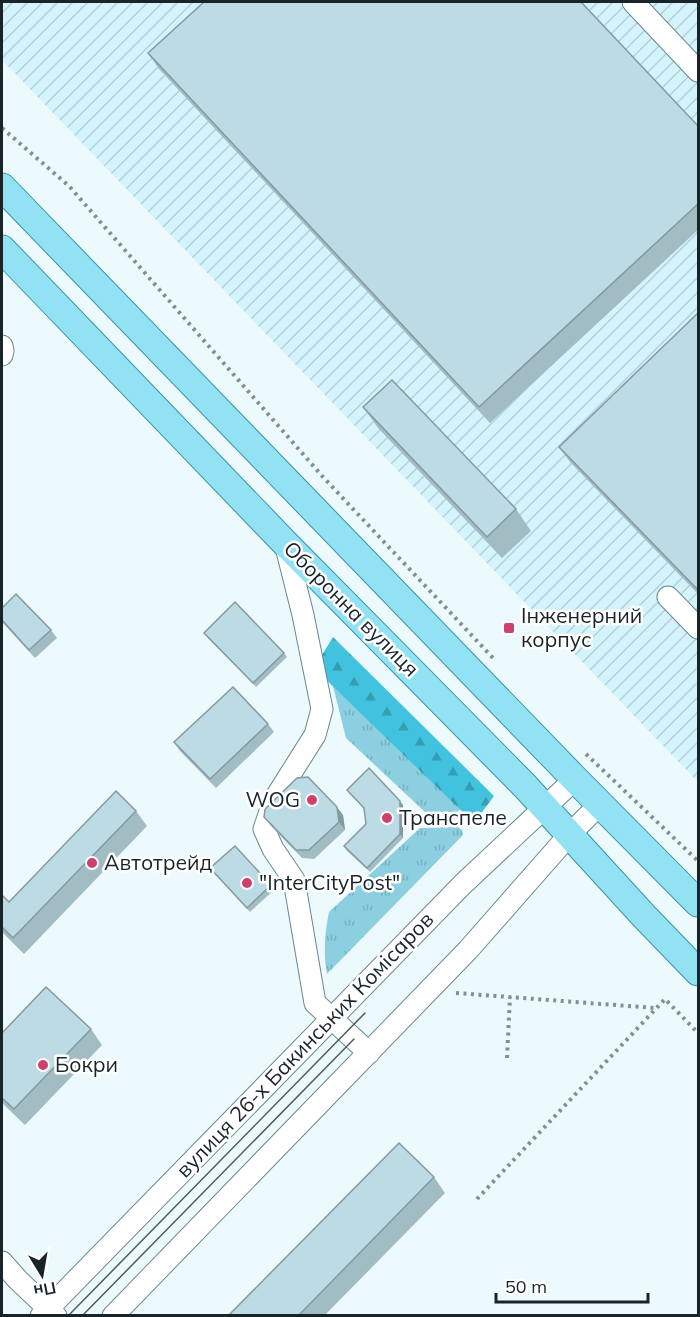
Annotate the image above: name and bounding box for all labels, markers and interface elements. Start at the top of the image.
street label: Оборонна вулиця [279,535,425,681]
place label: Інженерний корпус [521,602,642,652]
marker: Інженерний корпус [502,621,516,635]
place label: WOG [245,786,300,812]
marker: WOG [305,793,319,807]
place label: Транспеле [399,804,507,830]
marker: Транспеле [380,811,394,825]
place label: Автотрейд [104,849,213,875]
marker: Автотрейд [85,856,99,870]
place label: "InterCityPost" [259,869,400,895]
marker: "InterCityPost" [240,876,254,890]
street label: вулиця 26-х Бакинських Комісаров [170,906,438,1183]
place label: Бокри [55,1051,118,1077]
marker: Бокри [36,1058,50,1072]
north arrow [12,1245,72,1305]
scale bar [496,1266,648,1304]
text: 50 m [505,1275,547,1298]
text: Пн [32,1278,58,1302]

